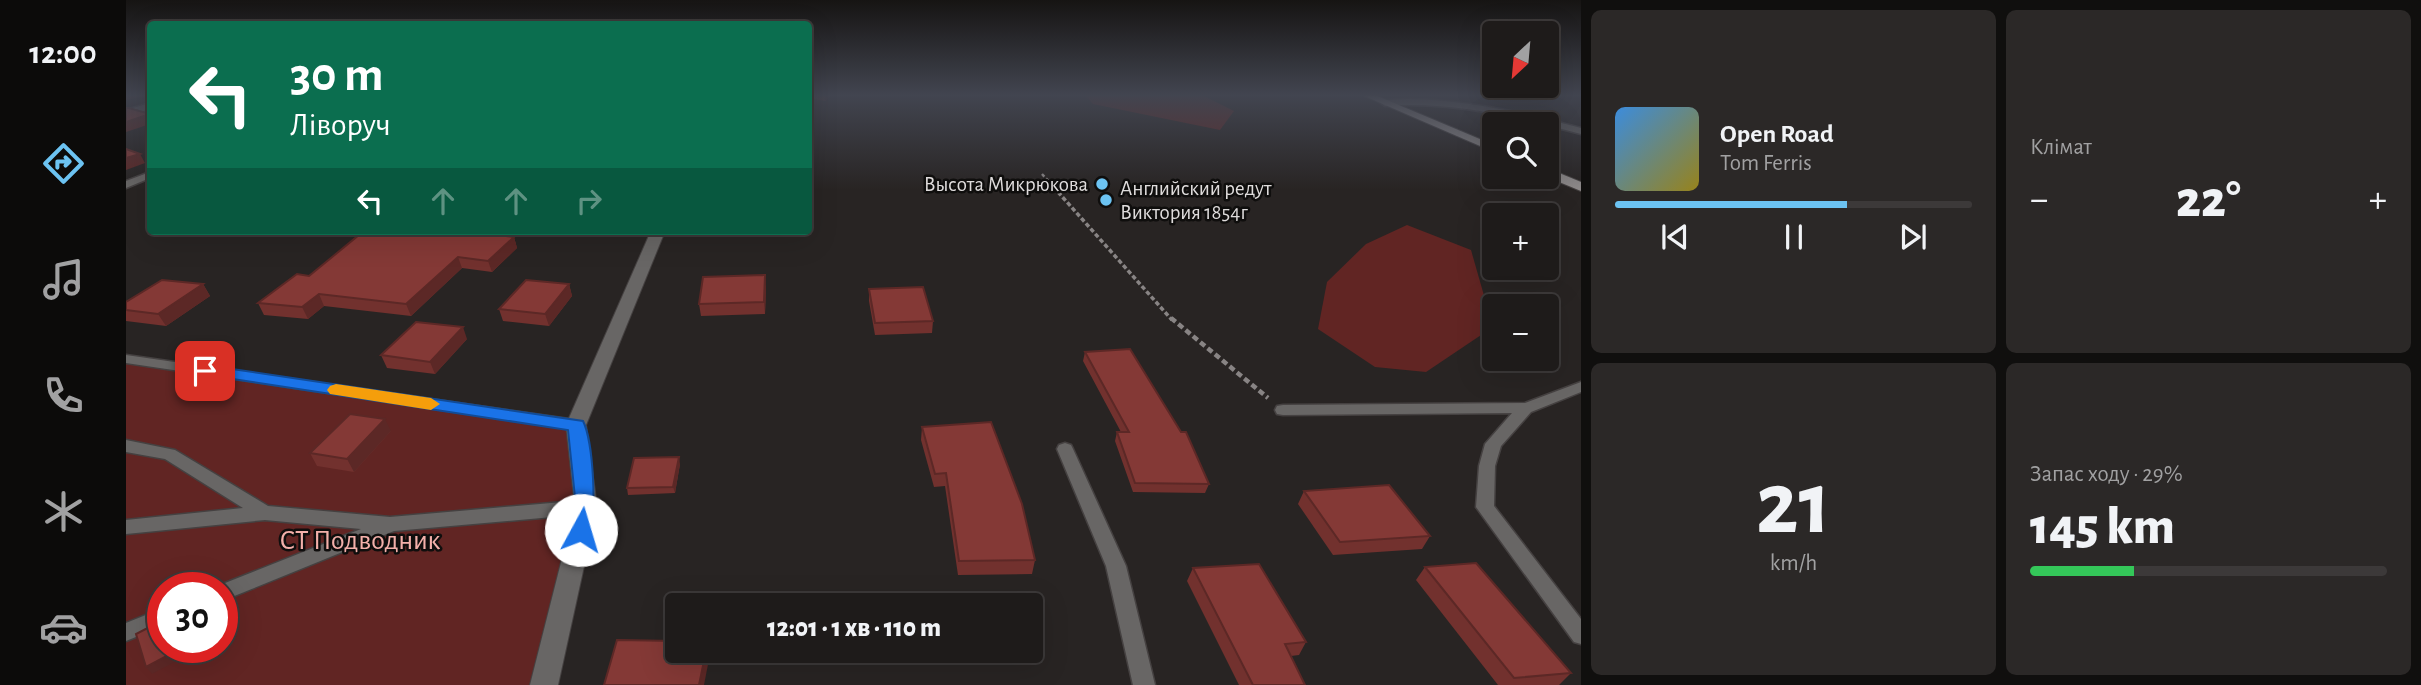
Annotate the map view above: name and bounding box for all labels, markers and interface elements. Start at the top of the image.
north arrow [1482,21,1559,98]
map controls [1482,21,1559,371]
text: 12:00 [29,37,97,69]
icon: left [175,49,266,140]
text: 30 m [290,51,384,100]
text: Ліворуч [290,109,391,141]
button: search [1482,112,1559,189]
text: Open Road [1720,121,1834,147]
text: Клімат [2030,136,2092,159]
icon: directions [39,139,88,188]
text: Tom Ferris [1720,152,1812,175]
place label: Высота Микрюкова [924,174,1088,195]
text: 22° [2176,174,2241,226]
marker: Высота Микрюкова [1094,176,1110,192]
place label: Английский редут Виктория 1854г [1120,178,1272,223]
text: − [2030,181,2048,219]
text: + [2369,181,2387,219]
icon: left [351,182,389,220]
icon: ahead [424,182,462,220]
icon: ahead [497,182,535,220]
icon: right [570,182,608,220]
marker: Английский редут Виктория 1854г [1098,192,1114,208]
button: + [1482,203,1559,280]
icon: previous [1656,218,1694,256]
icon: pause [1775,218,1813,256]
icon: next [1894,218,1932,256]
icon: music [39,255,88,304]
button: − [1482,294,1559,371]
pin [175,341,235,401]
icon: arrive [186,352,224,390]
icon: phone [39,371,88,420]
text: 21 [1756,459,1831,550]
text: Запас ходу · 29% [2030,463,2183,486]
icon: climate [39,487,88,536]
position arrow [544,493,618,567]
text: 145 km [2030,501,2175,553]
park label: СТ Подводник [280,527,441,555]
text: km/h [1770,552,1817,575]
speed limit sign: 30 [147,572,238,663]
icon: car [39,603,88,652]
text: 12:01 · 1 хв · 110 m [767,615,941,641]

